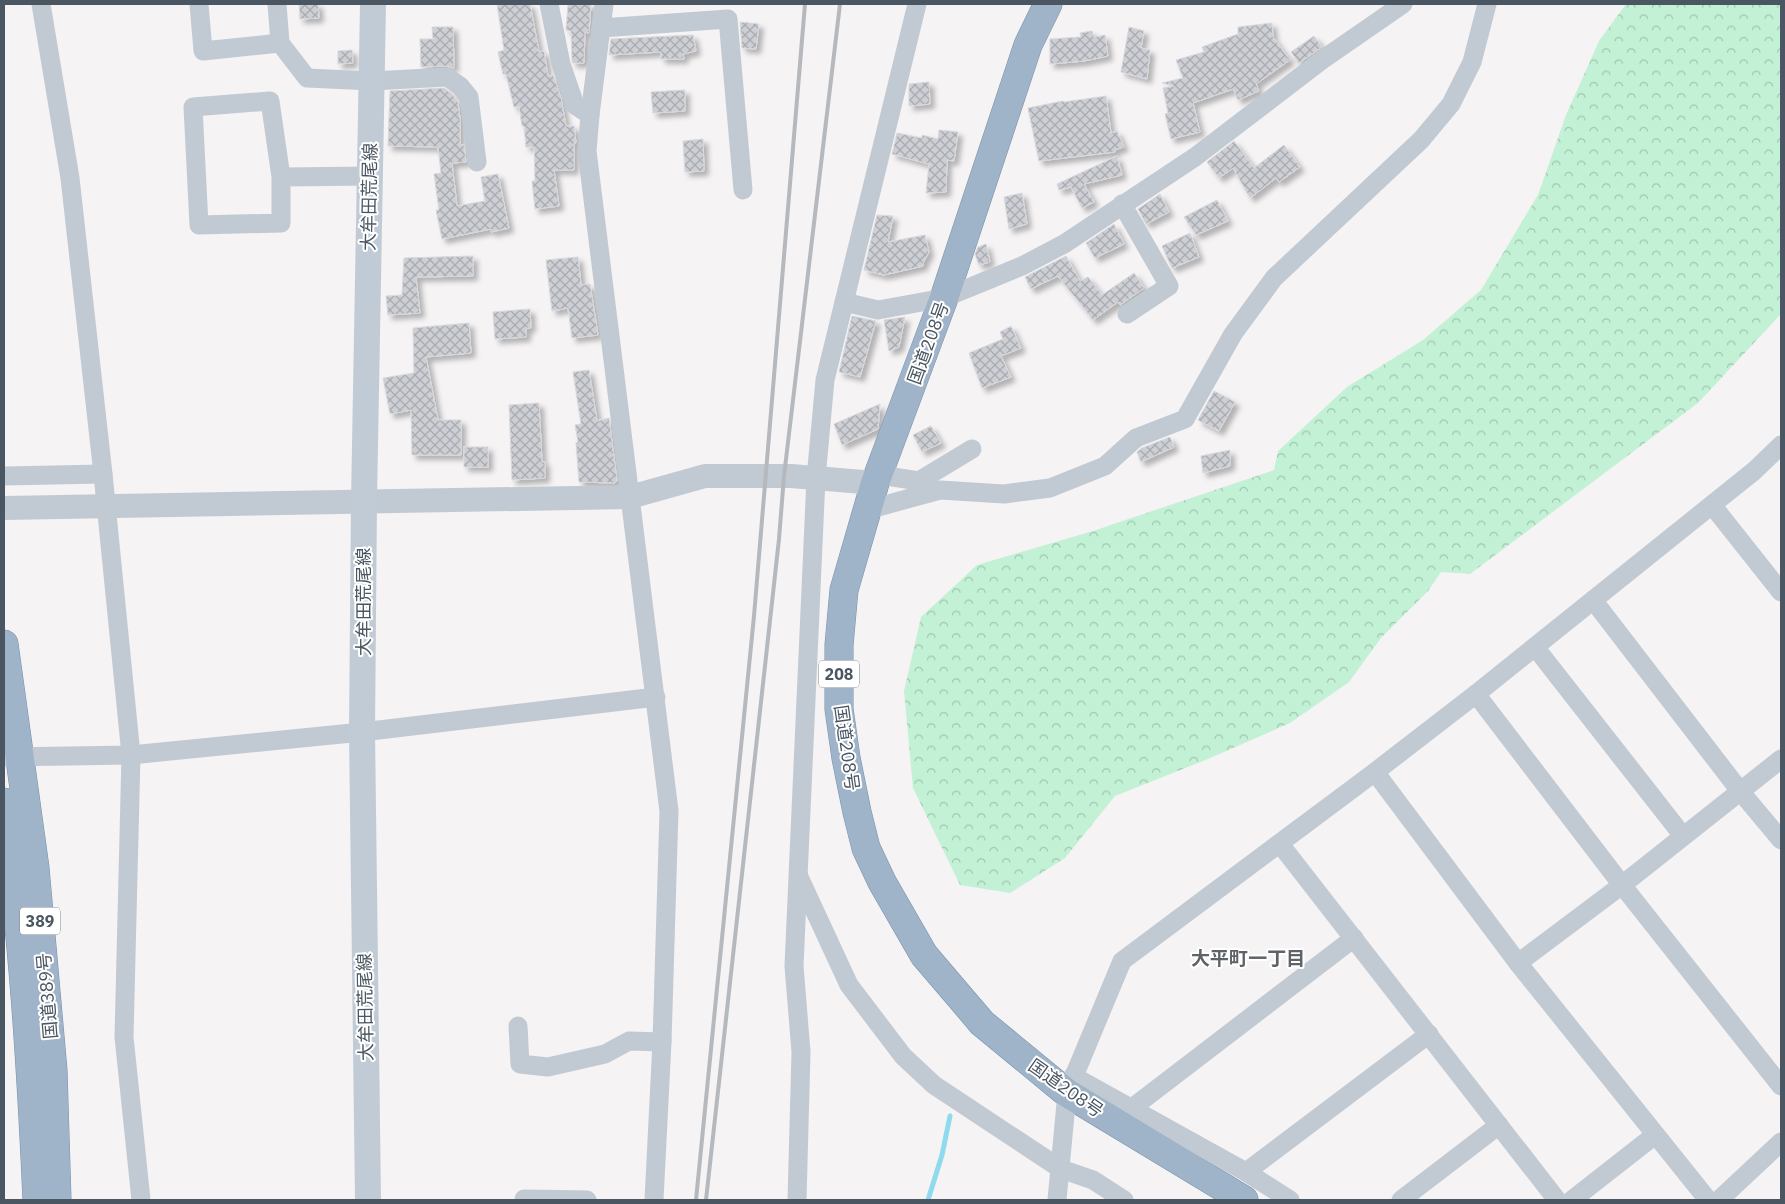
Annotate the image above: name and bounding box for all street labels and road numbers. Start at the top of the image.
street label: 大牟田荒尾線 [357,143,381,251]
street label: 国道208号 [902,298,954,388]
street label: 大牟田荒尾線 [352,548,375,656]
road number: 208 [819,661,859,688]
street label: 国道208号 [830,704,864,792]
road number: 389 [20,908,60,934]
street label: 国道389号 [32,952,62,1040]
street label: 大牟田荒尾線 [353,953,377,1061]
street label: 国道208号 [1024,1054,1108,1122]

